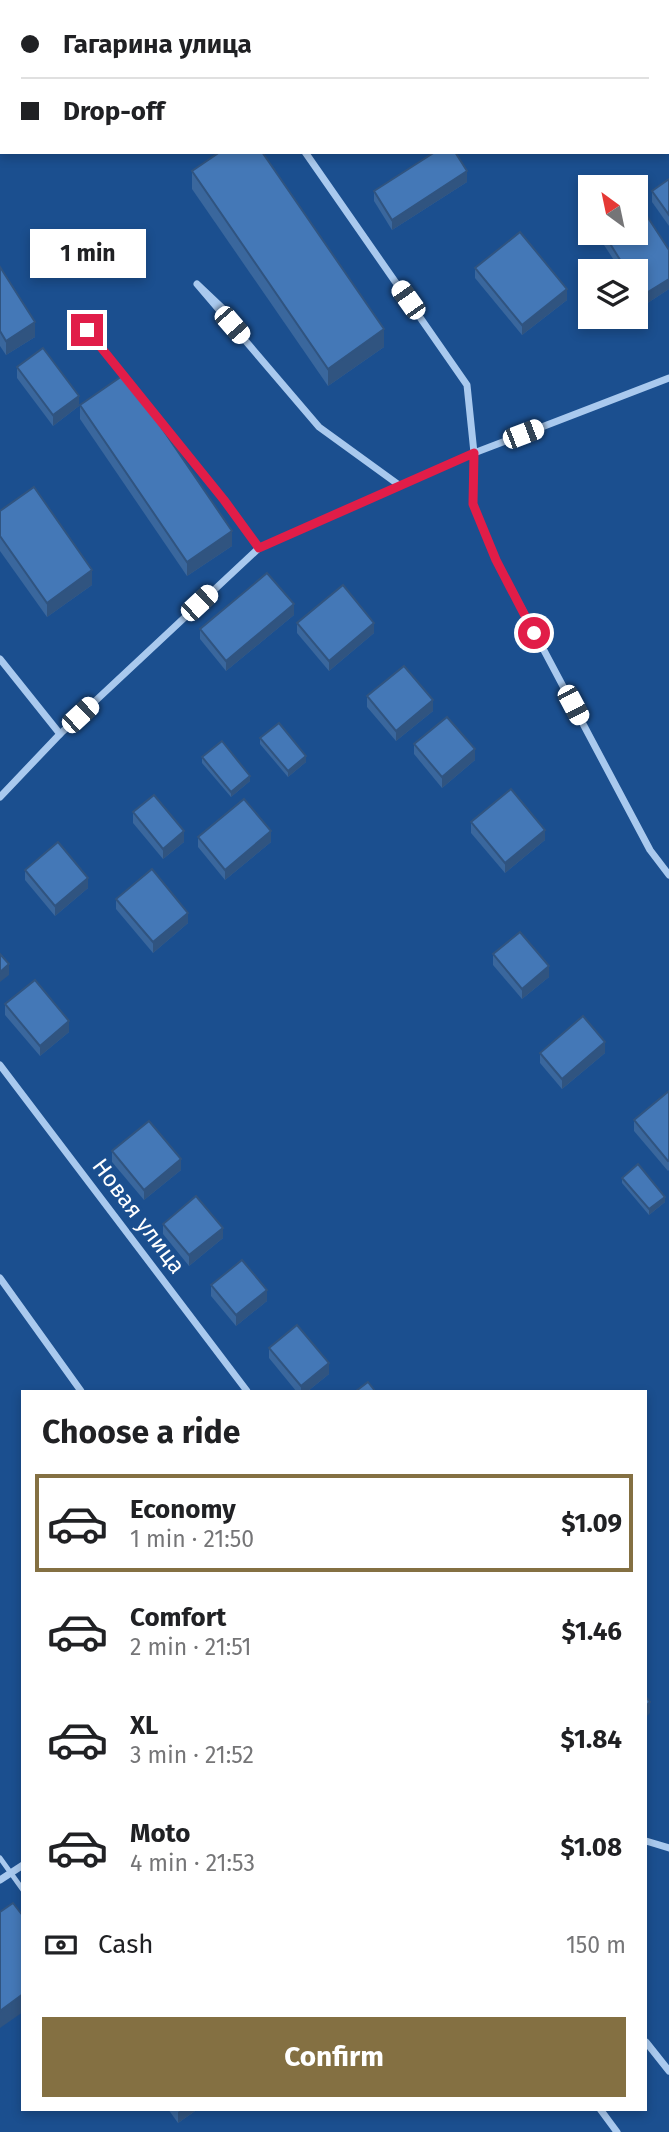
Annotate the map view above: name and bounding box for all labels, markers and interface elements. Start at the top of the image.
text: Гагарина улица [63,29,252,60]
text: Drop-off [63,96,165,127]
north arrow [578,175,648,245]
map controls [578,175,648,329]
callout: 1 min [29,229,145,278]
text: 1 min [60,239,116,267]
button: layers [578,259,648,329]
car [388,277,429,323]
car [211,302,254,348]
route end [71,314,103,346]
car [500,417,547,451]
car [177,581,222,625]
route start [518,617,550,649]
car [554,682,593,728]
car [58,693,103,737]
street label: Новая улица [87,1153,191,1279]
text: Choose a ride [42,1413,240,1451]
icon: car [46,1492,109,1555]
text: Economy [130,1494,236,1525]
text: $1.09 [561,1508,622,1539]
text: 1 min · 21:50 [130,1525,254,1553]
icon: car [46,1600,109,1663]
text: Comfort [130,1602,226,1633]
text: $1.46 [562,1616,622,1647]
text: 2 min · 21:51 [130,1633,252,1661]
icon: car [46,1708,109,1771]
text: XL [130,1710,158,1741]
text: $1.84 [561,1724,622,1755]
text: 3 min · 21:52 [130,1741,254,1769]
icon: car [46,1816,109,1879]
text: Moto [130,1818,190,1849]
text: $1.08 [560,1832,622,1863]
text: 4 min · 21:53 [130,1849,255,1877]
icon: cash [42,1926,80,1964]
text: Cash [98,1929,154,1960]
text: 150 m [566,1931,626,1959]
button: Confirm [42,2017,626,2097]

